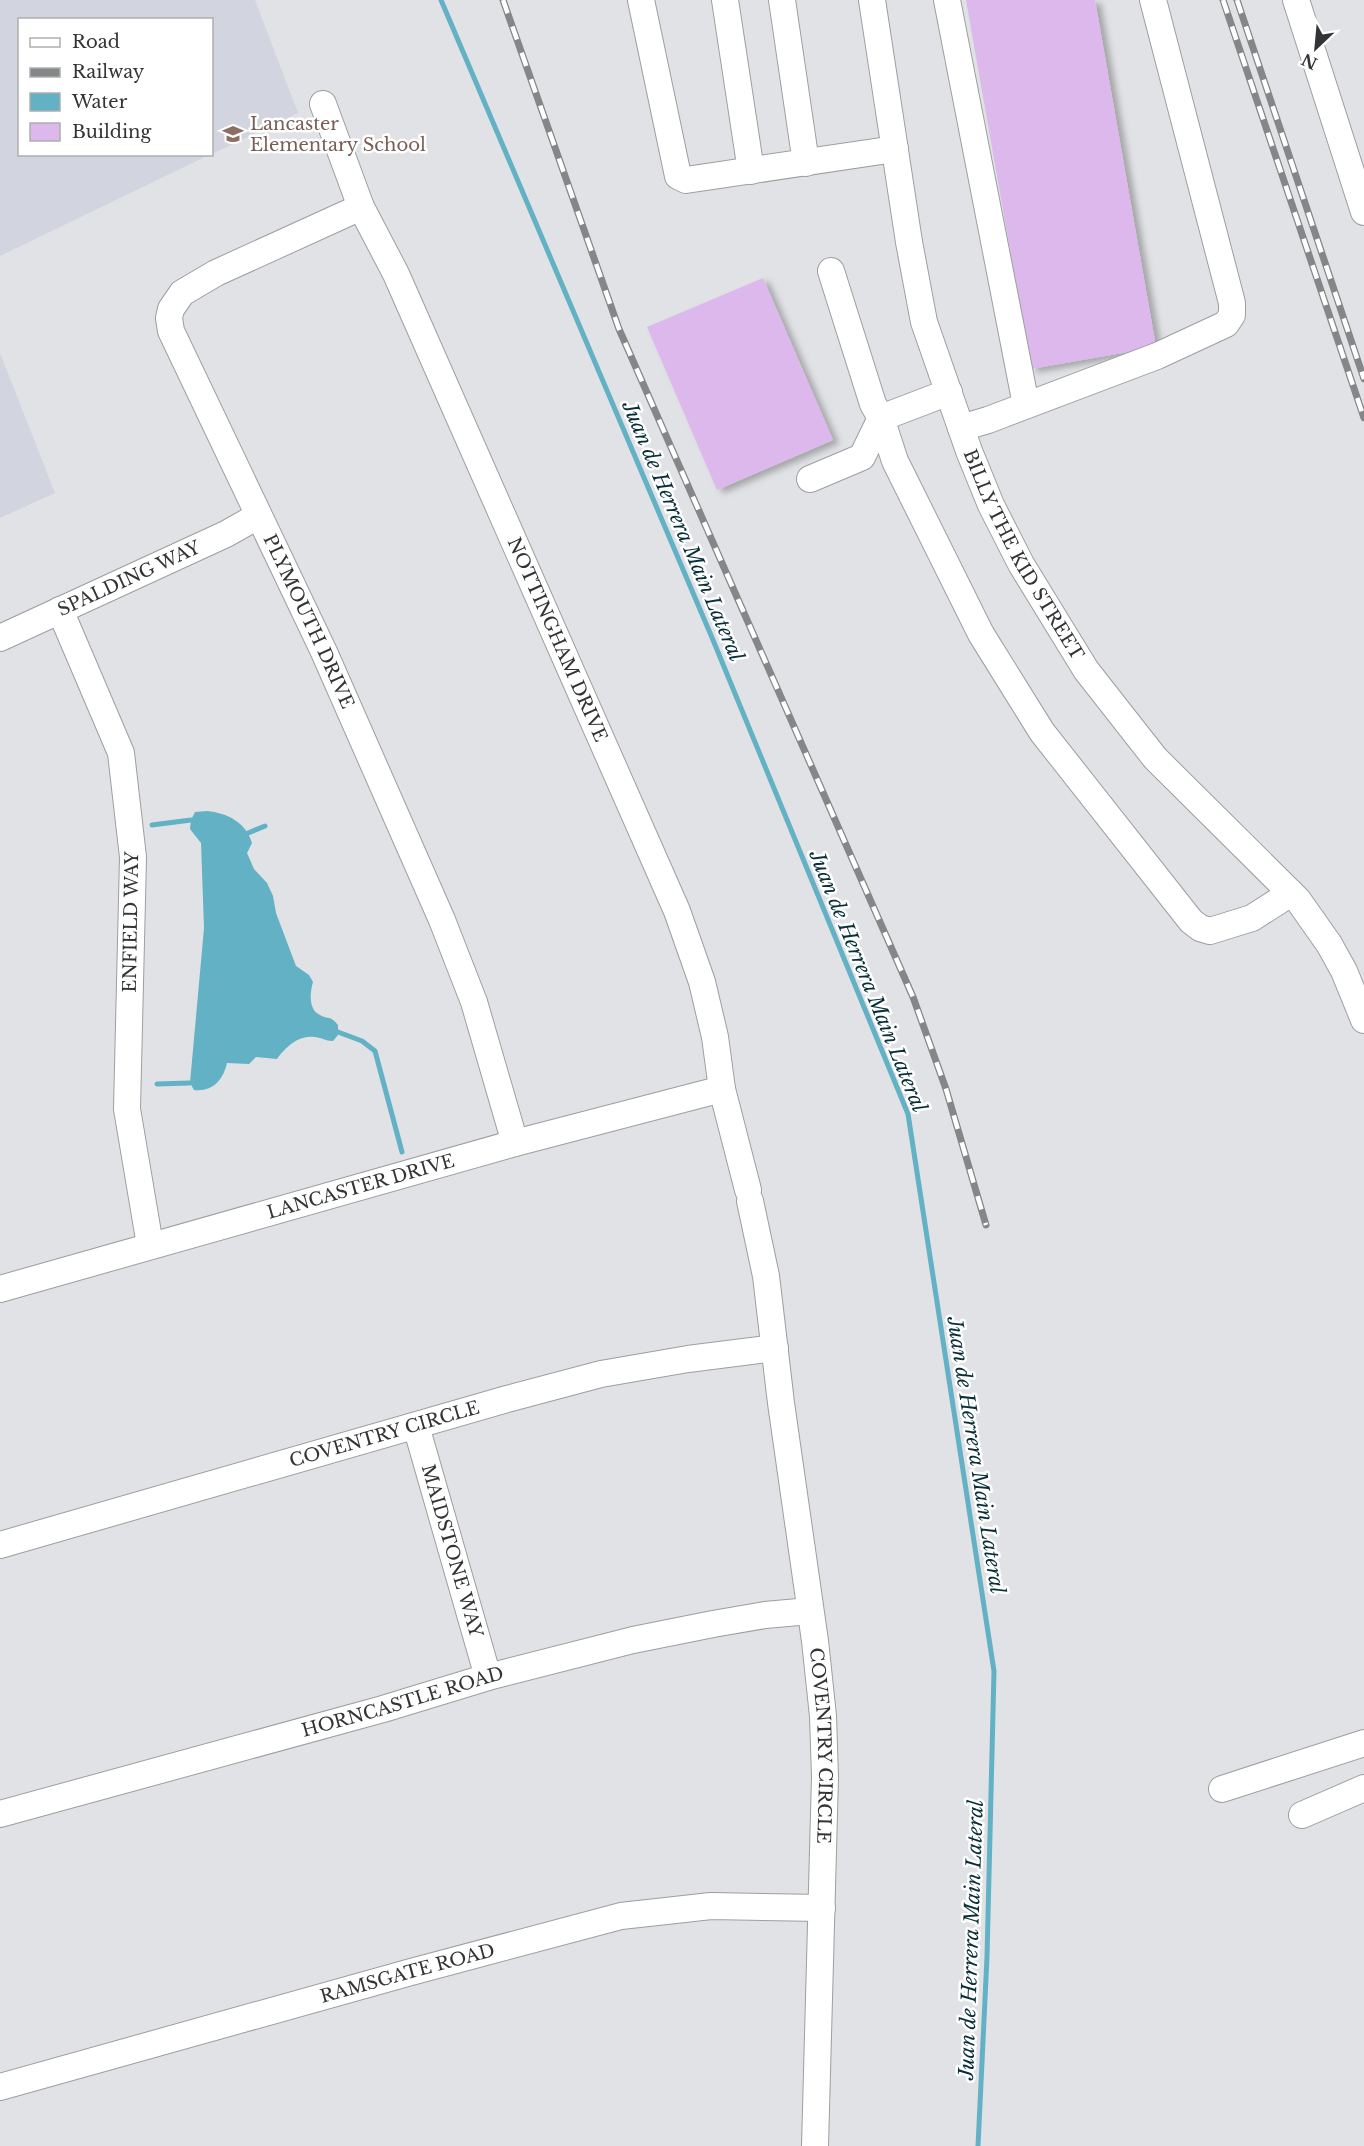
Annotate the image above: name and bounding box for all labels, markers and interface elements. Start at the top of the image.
legend [18,18,213,156]
north arrow [1286,18,1346,78]
text: Road [72,31,120,53]
text: N [1298,49,1321,74]
text: Railway [72,61,145,83]
text: Water [71,91,128,113]
place label: Lancaster Elementary School [250,113,426,156]
text: Building [72,121,151,143]
school or university icon: Lancaster Elementary School [221,122,245,146]
water label: Juan de Herrera Main Lateral [617,396,749,665]
street label: BILLY THE KID STREET [959,446,1088,664]
street label: PLYMOUTH DRIVE [259,531,359,712]
street label: NOTTINGHAM DRIVE [503,534,612,745]
street label: SPALDING WAY [54,536,205,621]
water label: Juan de Herrera Main Lateral [804,846,932,1116]
street label: ENFIELD WAY [119,850,143,993]
street label: LANCASTER DRIVE [265,1150,457,1224]
water label: Juan de Herrera Main Lateral [942,1314,1010,1596]
street label: COVENTRY CIRCLE [287,1397,482,1472]
street label: MAIDSTONE WAY [417,1462,487,1641]
street label: COVENTRY CIRCLE [805,1647,836,1844]
street label: HORNCASTLE ROAD [299,1662,506,1742]
water label: Juan de Herrera Main Lateral [954,1799,988,2081]
street label: RAMSGATE ROAD [318,1939,497,2008]

